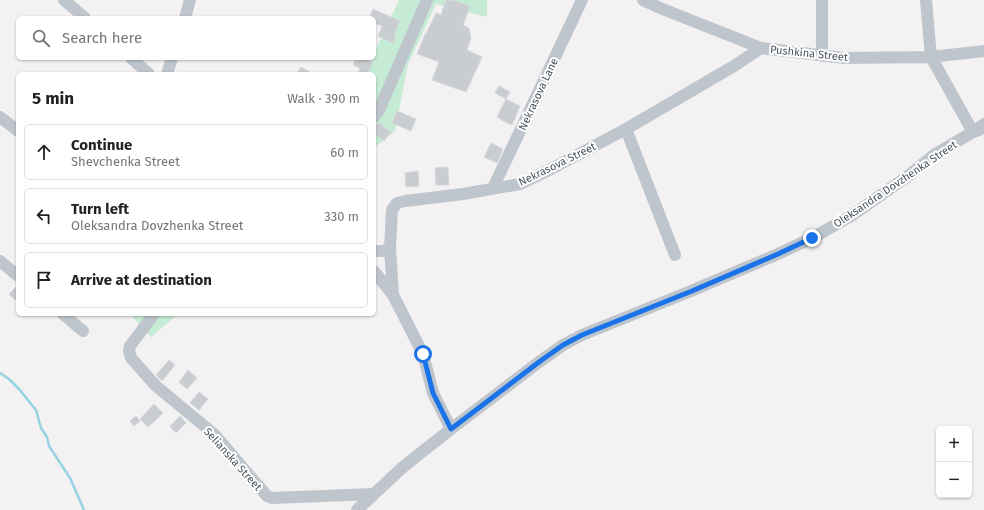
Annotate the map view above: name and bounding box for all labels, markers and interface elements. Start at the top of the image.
search box [16,16,376,60]
icon: search [30,27,52,49]
text: Search here [62,29,142,47]
street label: Pushkina Street [769,43,848,64]
street label: Nekrasova Lane [516,56,561,132]
text: 5 min [32,88,74,109]
text: Walk · 390 m [287,91,360,106]
text: Continue [71,136,132,154]
street label: Oleksandra Dovzhenka Street [831,138,959,231]
street label: Nekrasova Street [516,140,598,189]
icon: ahead [33,141,55,163]
text: 60 m [330,145,359,160]
text: Shevchenka Street [71,154,180,169]
text: Turn left [71,200,129,218]
icon: left [33,205,55,227]
text: 330 m [324,209,359,224]
text: Oleksandra Dovzhenka Street [71,218,243,233]
route end [803,229,821,247]
icon: arrive [33,269,55,291]
text: Arrive at destination [71,271,212,289]
route start [414,345,432,363]
street label: Selianska Street [201,425,264,493]
map controls [936,426,972,498]
button: + [936,426,972,462]
button: − [936,462,972,498]

